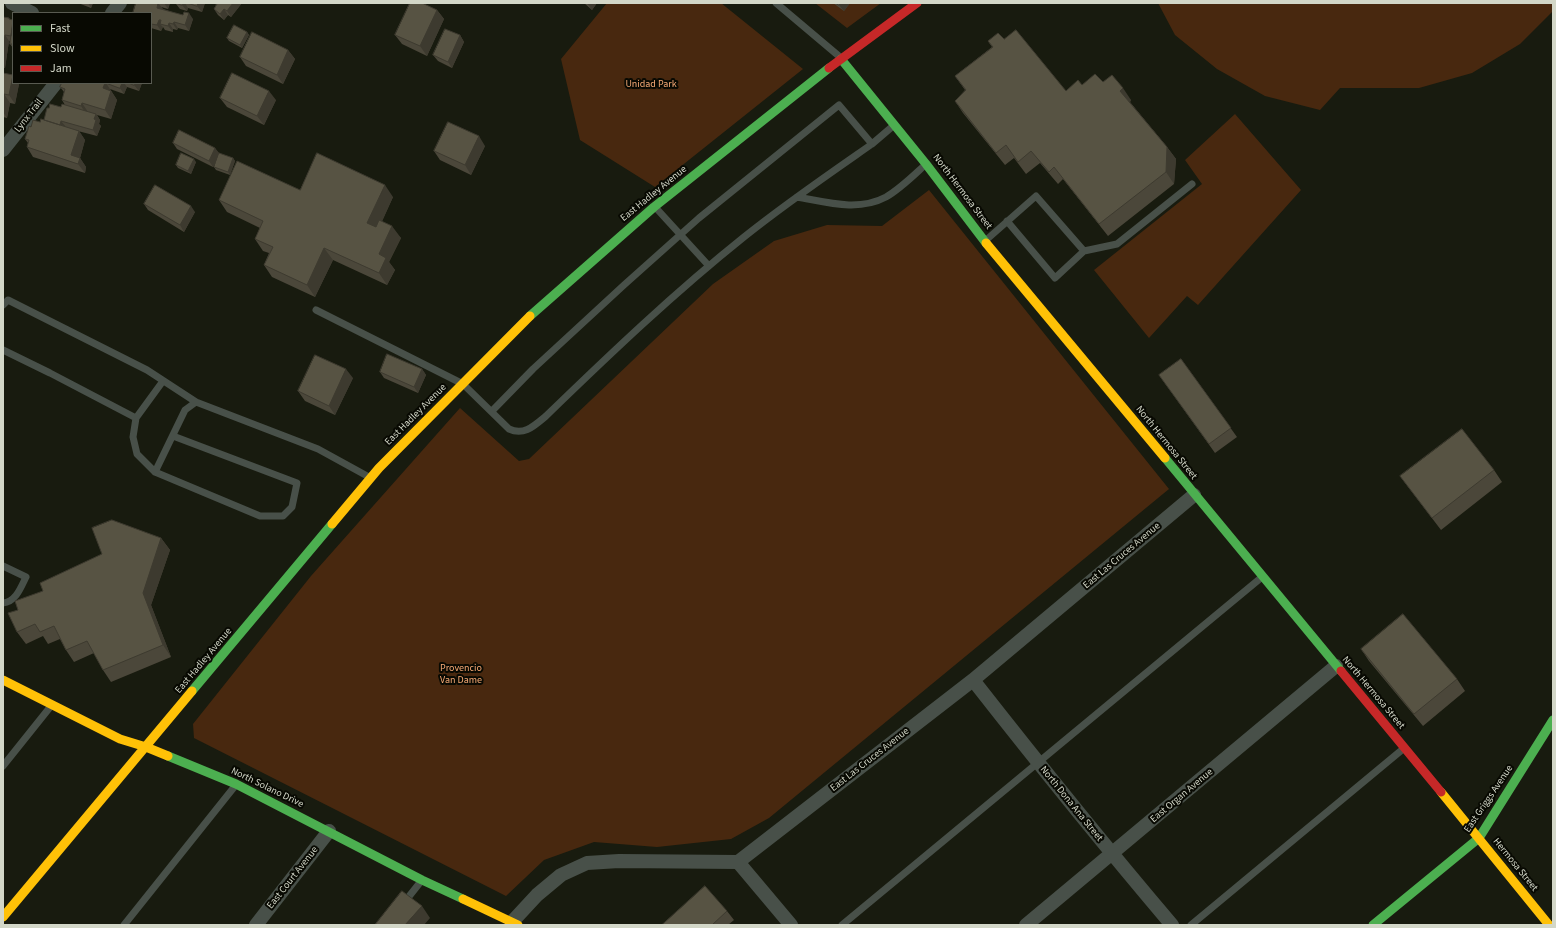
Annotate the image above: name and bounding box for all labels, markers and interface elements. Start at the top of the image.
legend [12,12,152,84]
text: Fast [50,20,70,37]
text: Slow [50,40,75,57]
text: Jam [50,60,72,77]
park label: Unidad Park [625,79,677,91]
street label: Lynx Trail [12,97,46,135]
street label: North Hermosa Street [930,152,994,232]
street label: East Hadley Avenue [618,164,690,224]
street label: East Hadley Avenue [383,382,449,448]
street label: North Hermosa Street [1133,404,1199,482]
street label: East Las Cruces Avenue [1081,520,1163,592]
street label: East Hadley Avenue [173,626,235,696]
street label: North Hermosa Street [1339,654,1407,732]
park label: Provencio Van Dame [440,663,482,686]
street label: East Las Cruces Avenue [828,726,912,794]
street label: East Griggs Avenue [1462,763,1516,835]
street label: North Dona Ana Street [1037,764,1105,844]
street label: North Solano Drive [229,765,305,811]
street label: East Organ Avenue [1148,766,1216,826]
street label: Hermosa Street [1490,836,1540,894]
street label: East Court Avenue [265,844,321,912]

